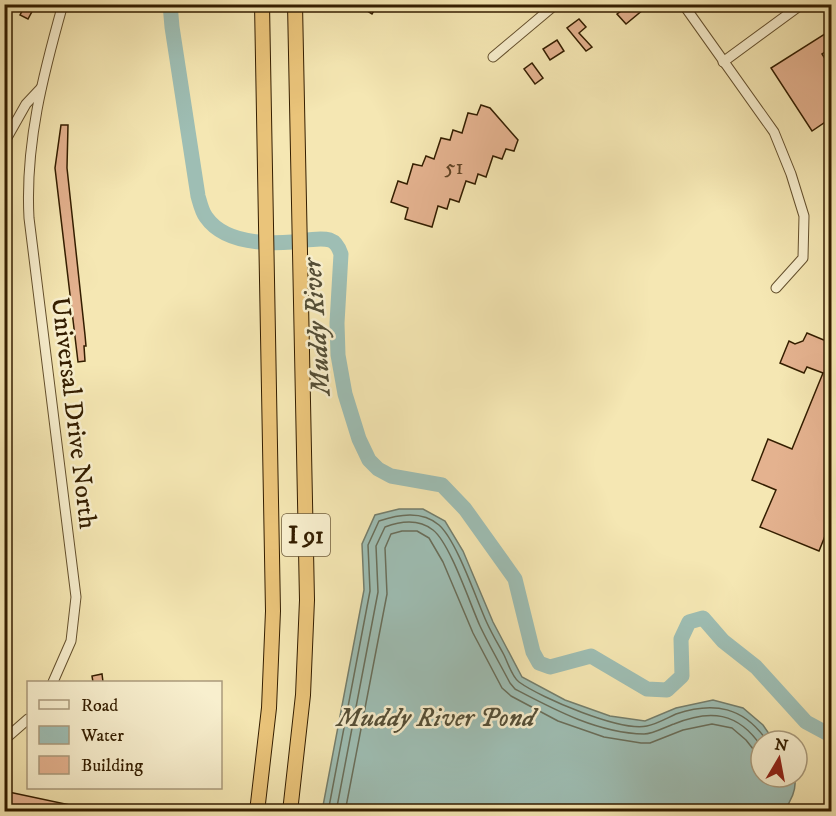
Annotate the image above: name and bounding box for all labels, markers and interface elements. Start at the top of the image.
house number: 51 [444,154,464,181]
water label: Muddy River [295,255,339,398]
street label: Universal Drive North [43,295,104,531]
road number: I 91 [282,514,330,556]
legend [27,681,222,789]
text: Road [81,695,118,717]
water label: Muddy River Pond [335,701,539,735]
text: Water [80,725,124,747]
north arrow [749,729,809,789]
text: N [773,734,790,756]
text: Building [81,755,143,777]

